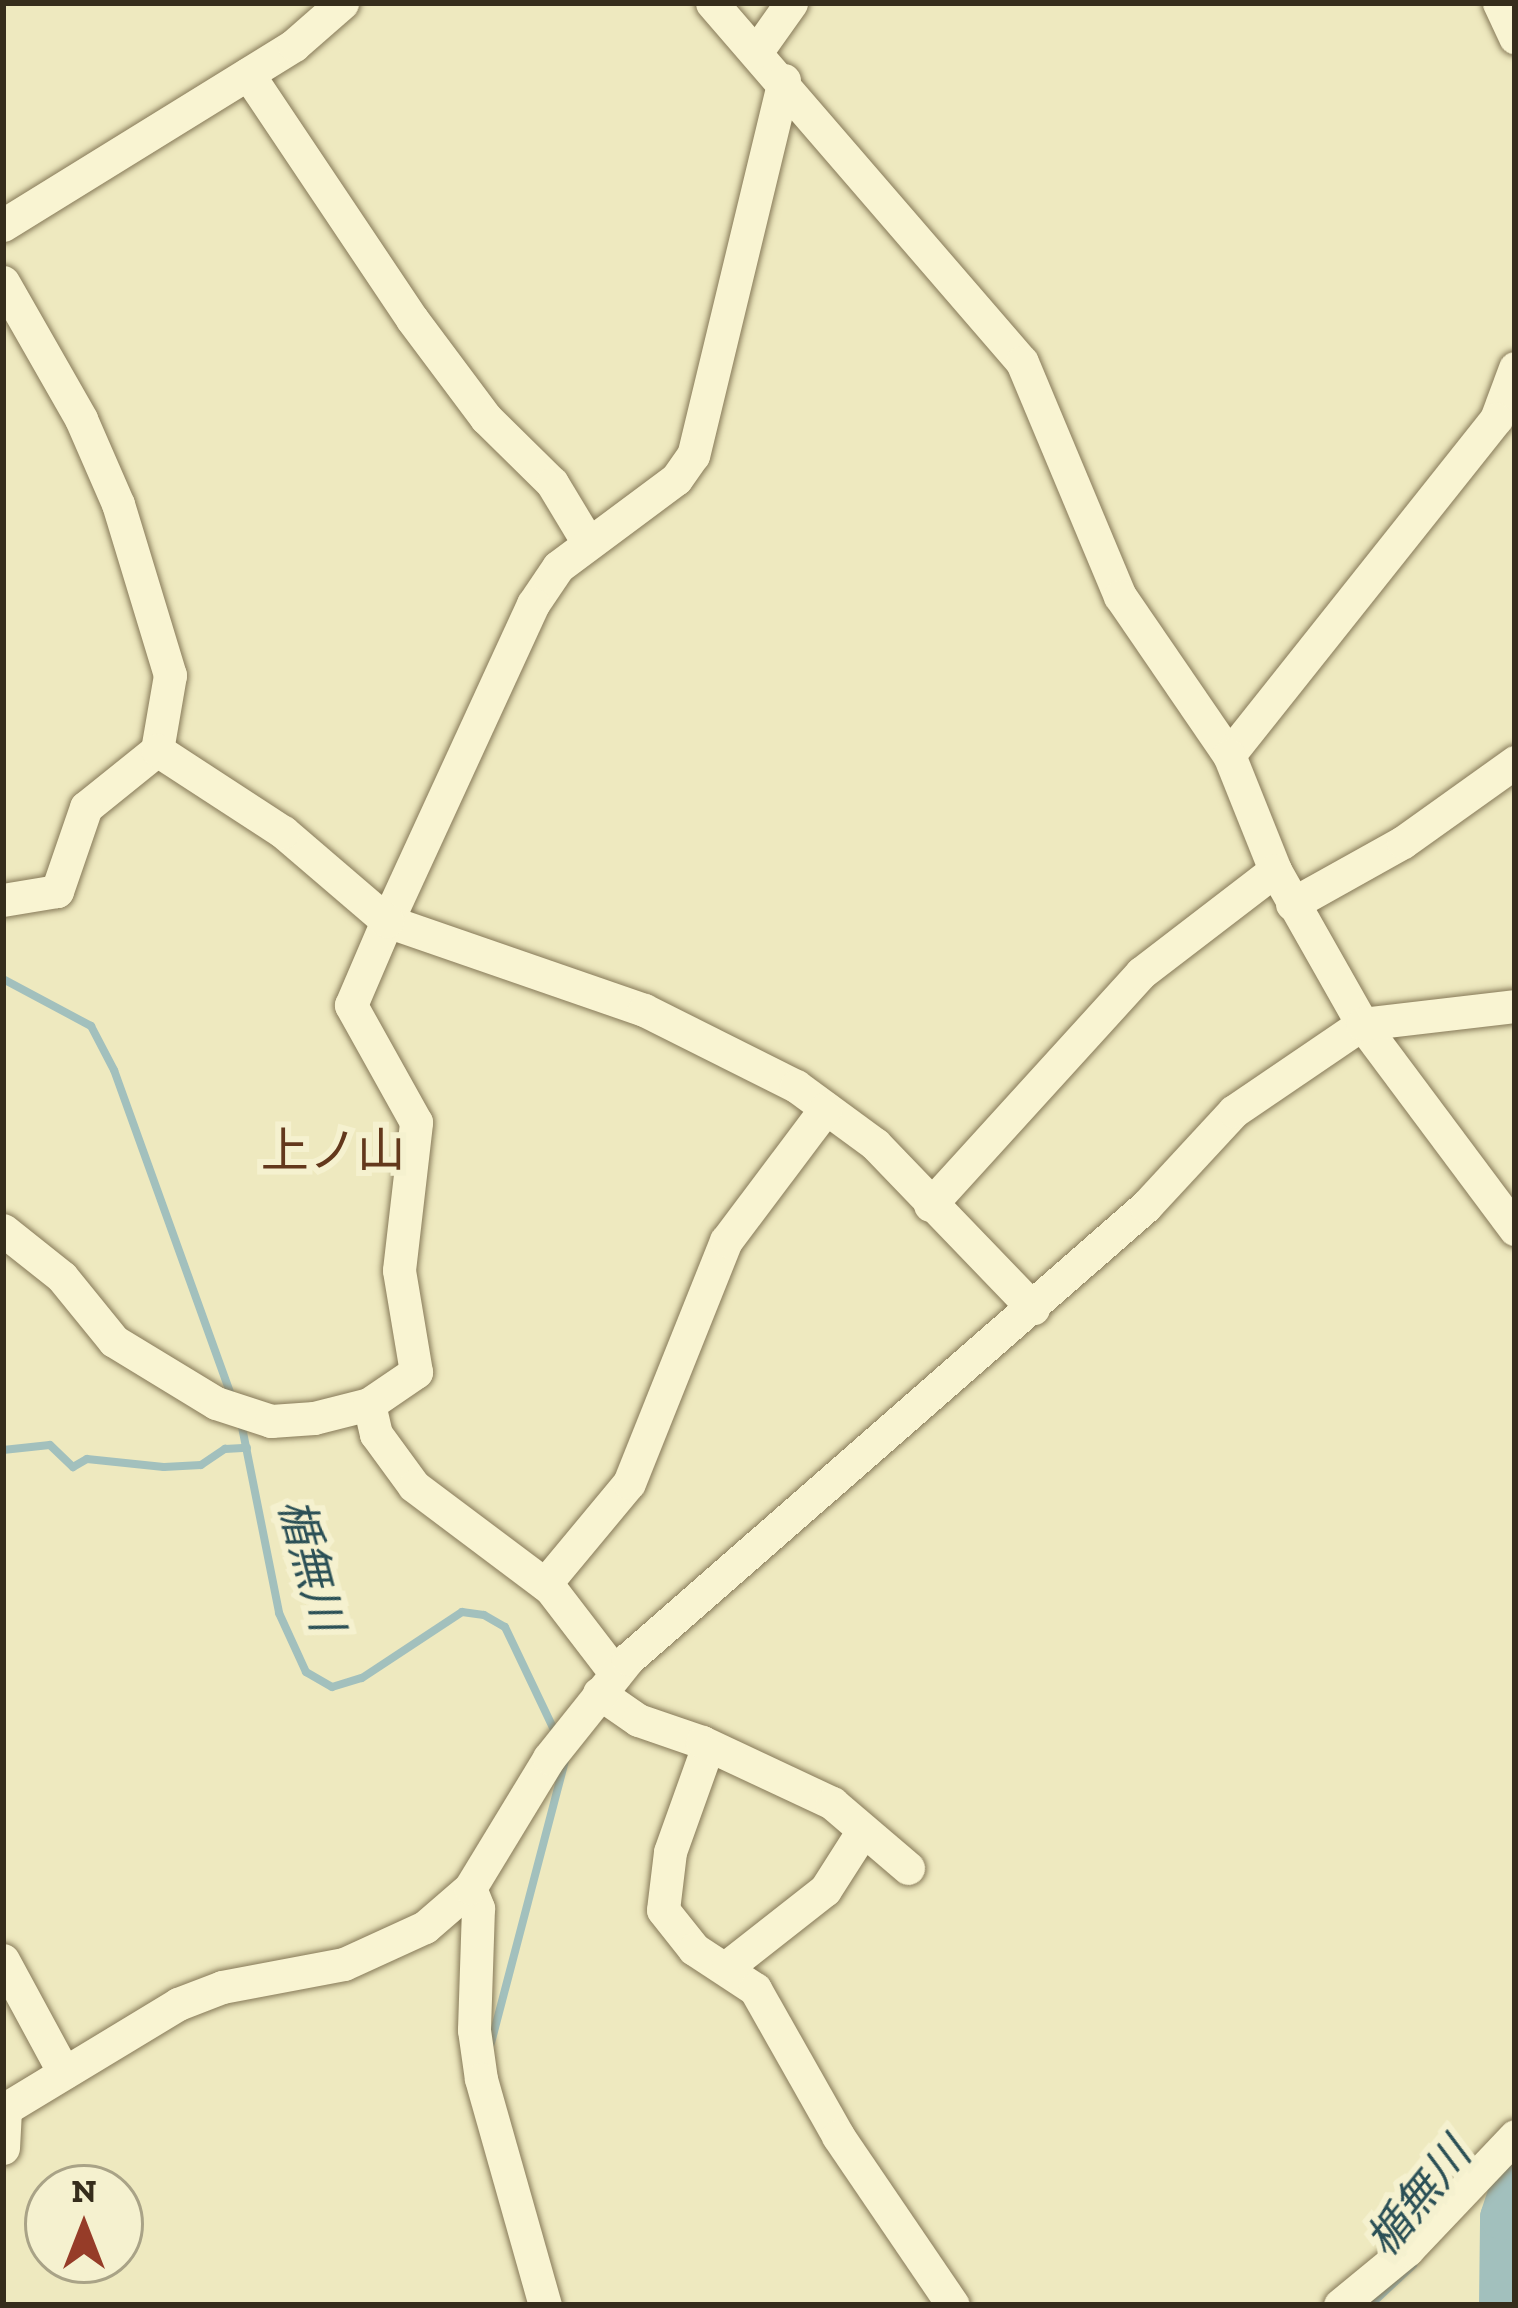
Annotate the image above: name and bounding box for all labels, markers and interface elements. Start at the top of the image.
district label: 上ノ山 [261,1122,405,1180]
water label: 楯無川 [266,1493,354,1637]
water label: 楯無川 [1356,2129,1482,2267]
north arrow [24,2164,144,2284]
text: N [71,2171,97,2210]

